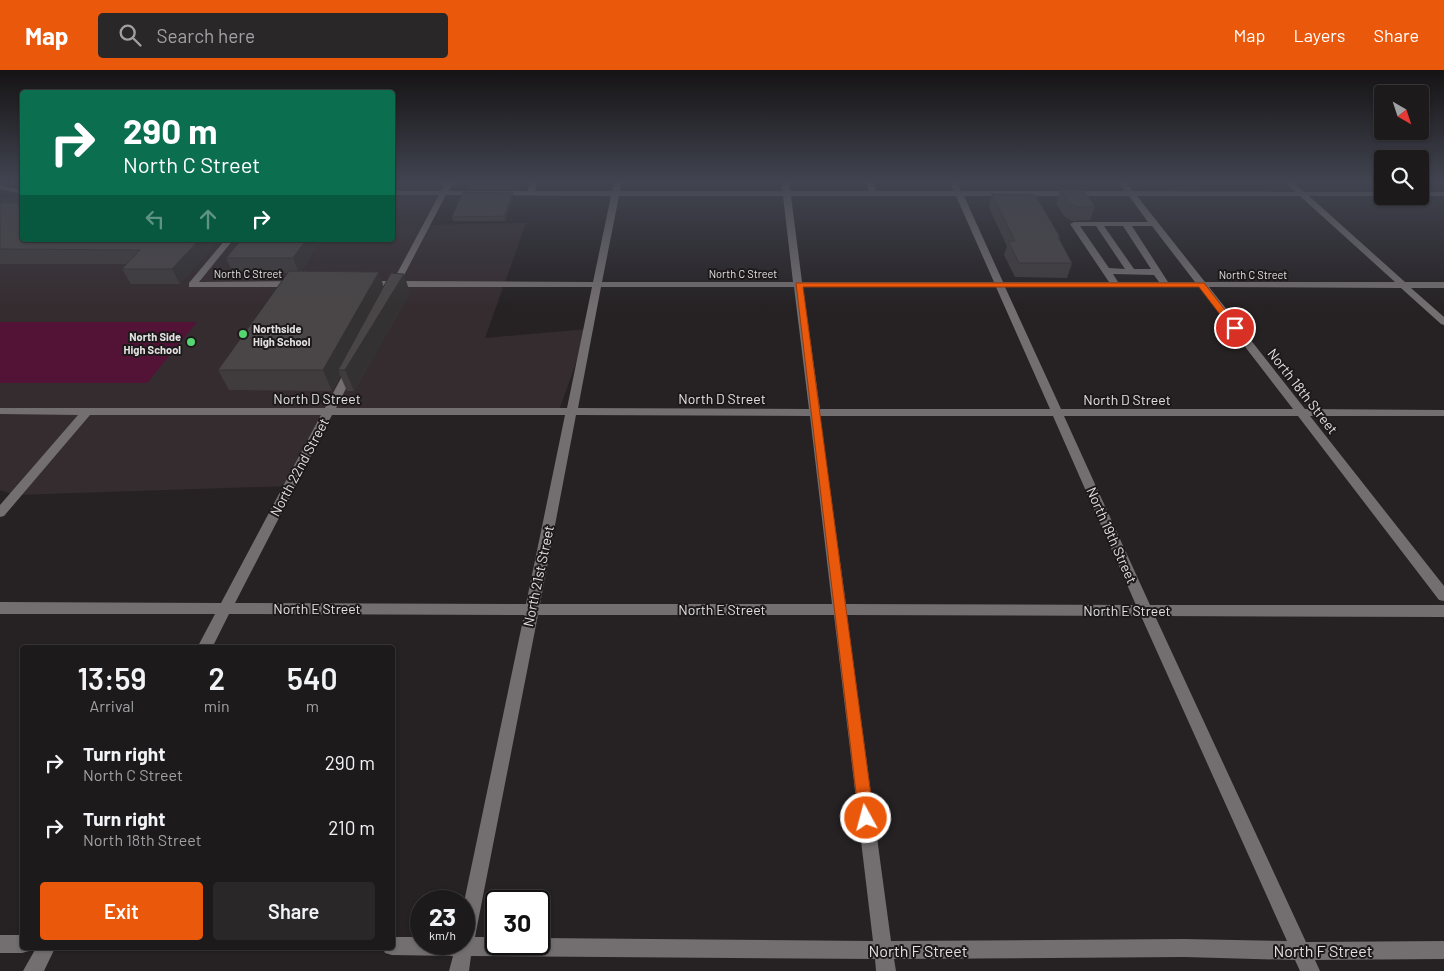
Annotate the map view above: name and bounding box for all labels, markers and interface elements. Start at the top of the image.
search box [98,13,448,58]
text: Map [25,21,68,50]
icon: search [116,21,144,49]
text: Search here [156,24,255,47]
text: Map [1233,24,1265,46]
text: Layers [1293,24,1346,46]
text: Share [1374,24,1419,46]
north arrow [1374,85,1429,140]
map controls [1374,85,1429,205]
text: 290 m [123,109,217,151]
icon: right [40,110,105,175]
button: search [1374,150,1429,205]
text: North C Street [123,151,260,177]
icon: left [141,205,169,233]
icon: ahead [194,205,222,233]
icon: right [247,205,275,233]
street label: North C Street [214,267,282,280]
street label: North C Street [709,267,777,280]
street label: North C Street [1219,268,1287,281]
pin [1214,307,1256,349]
icon: arrive [1221,314,1249,342]
place label: Northside High School [253,322,311,348]
marker: Northside High School [237,328,249,340]
place label: North Side High School [124,330,181,356]
marker: North Side High School [185,336,197,348]
street label: North 18th Street [1264,345,1342,437]
street label: North D Street [273,390,361,407]
street label: North D Street [678,390,766,407]
street label: North D Street [1083,391,1171,408]
street label: North 22nd Street [266,415,332,519]
street label: North 19th Street [1083,484,1141,586]
street label: North 21st Street [519,524,557,628]
street label: North E Street [273,600,361,617]
street label: North E Street [678,601,766,618]
street label: North E Street [1083,602,1171,619]
text: 13:59 [77,660,146,696]
text: 2 [208,660,225,696]
text: 540 [287,660,338,696]
text: Arrival [89,696,134,715]
text: min [204,696,230,715]
text: m [306,696,319,715]
text: Turn right [83,742,165,765]
icon: right [40,749,68,777]
text: 290 m [325,751,375,774]
text: North C Street [83,765,183,784]
position arrow [839,791,891,843]
text: Turn right [83,807,165,830]
icon: right [40,814,68,842]
text: 210 m [328,816,375,839]
text: North 18th Street [83,830,202,849]
button: Exit [40,882,203,940]
button: Share [213,882,375,940]
speed limit sign: 30 [485,890,550,955]
text: 23 [429,901,456,931]
text: km/h [429,928,456,942]
street label: North F Street [868,941,968,960]
street label: North F Street [1273,941,1373,960]

